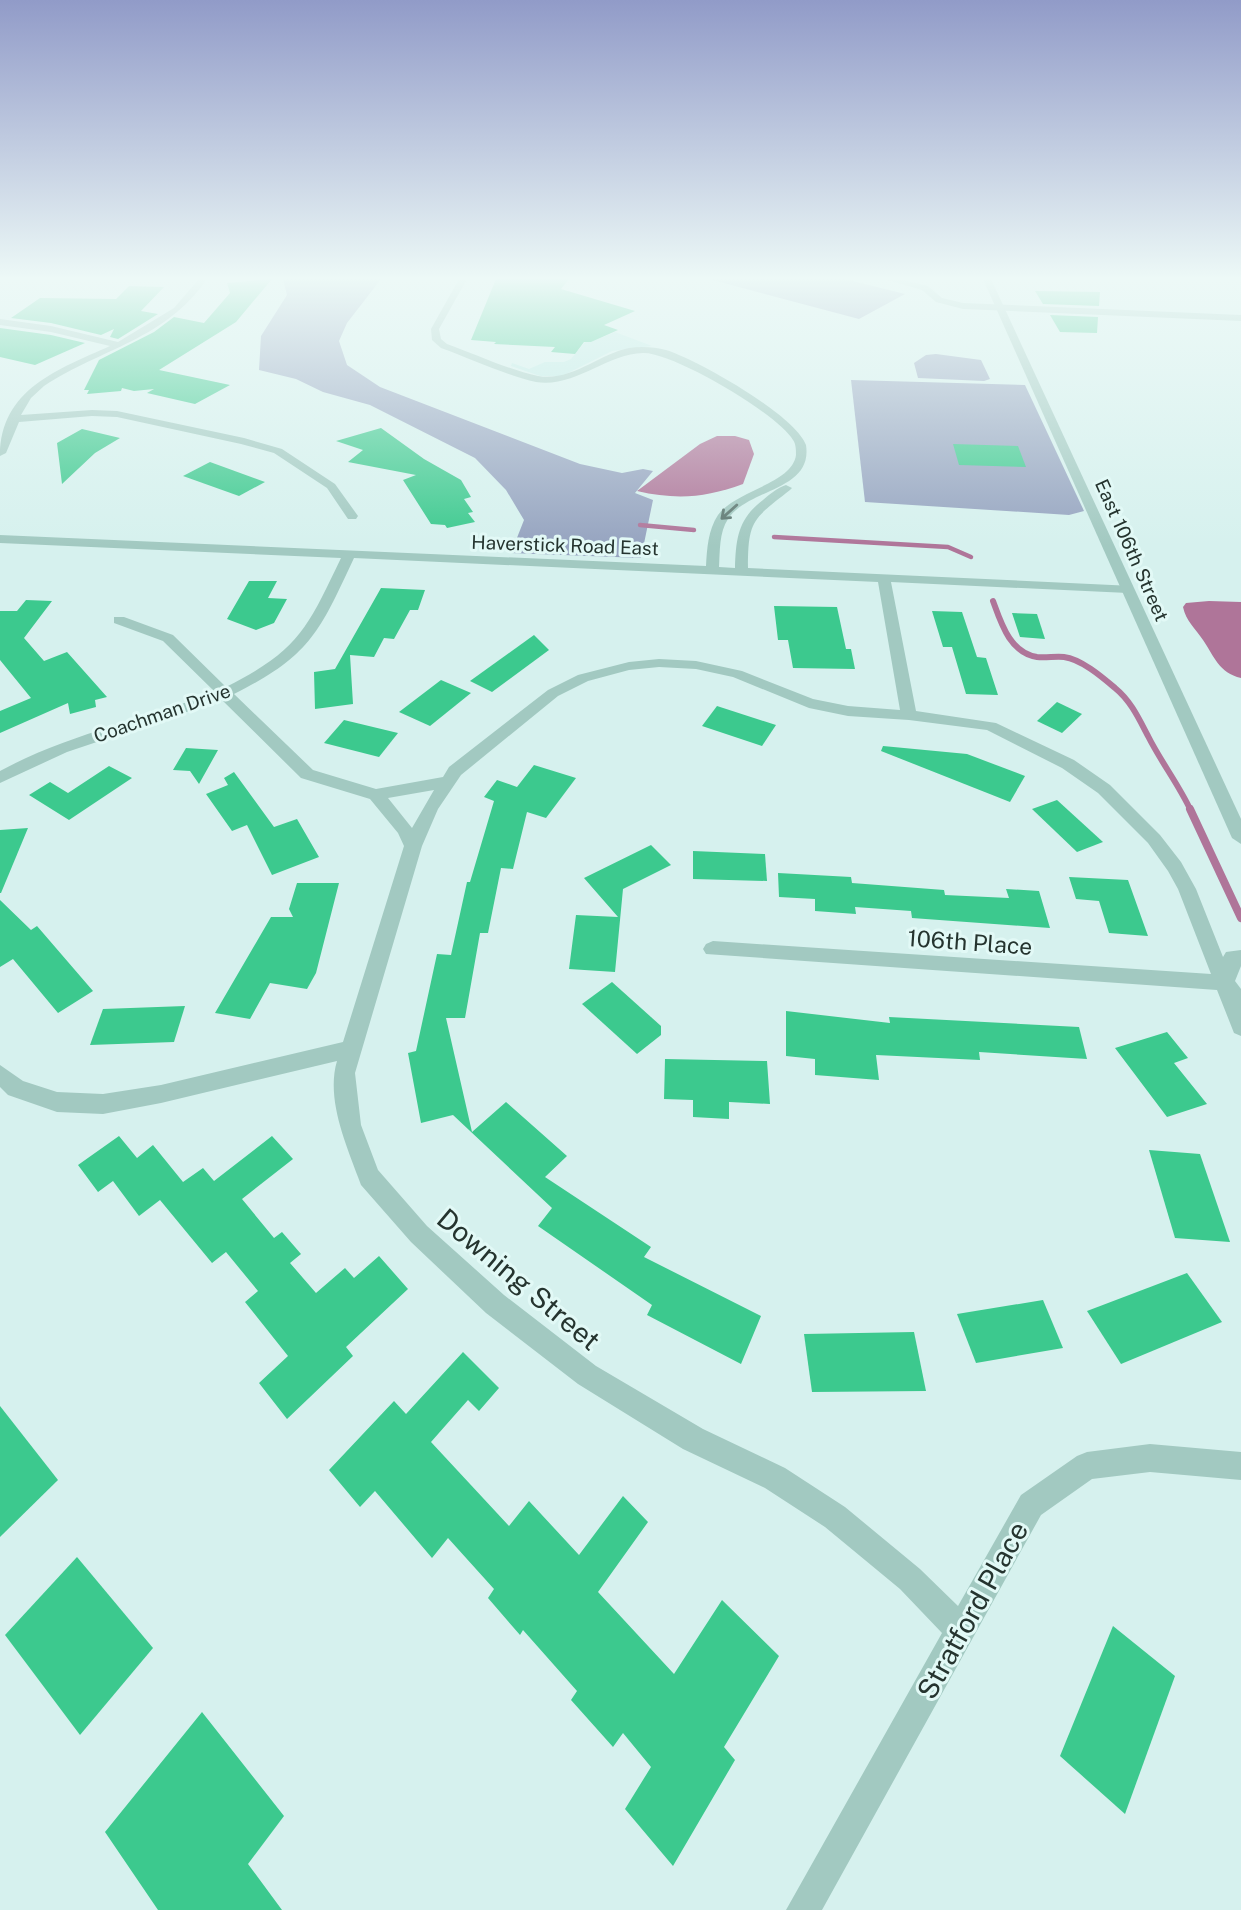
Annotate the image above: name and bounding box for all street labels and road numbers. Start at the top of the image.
street label: East 106th Street [1091,476,1173,624]
street label: Haverstick Road East [471,531,659,559]
street label: Coachman Drive [91,679,233,747]
street label: 106th Place [907,924,1033,960]
street label: Downing Street [431,1201,607,1357]
street label: Stratford Place [910,1515,1034,1705]

